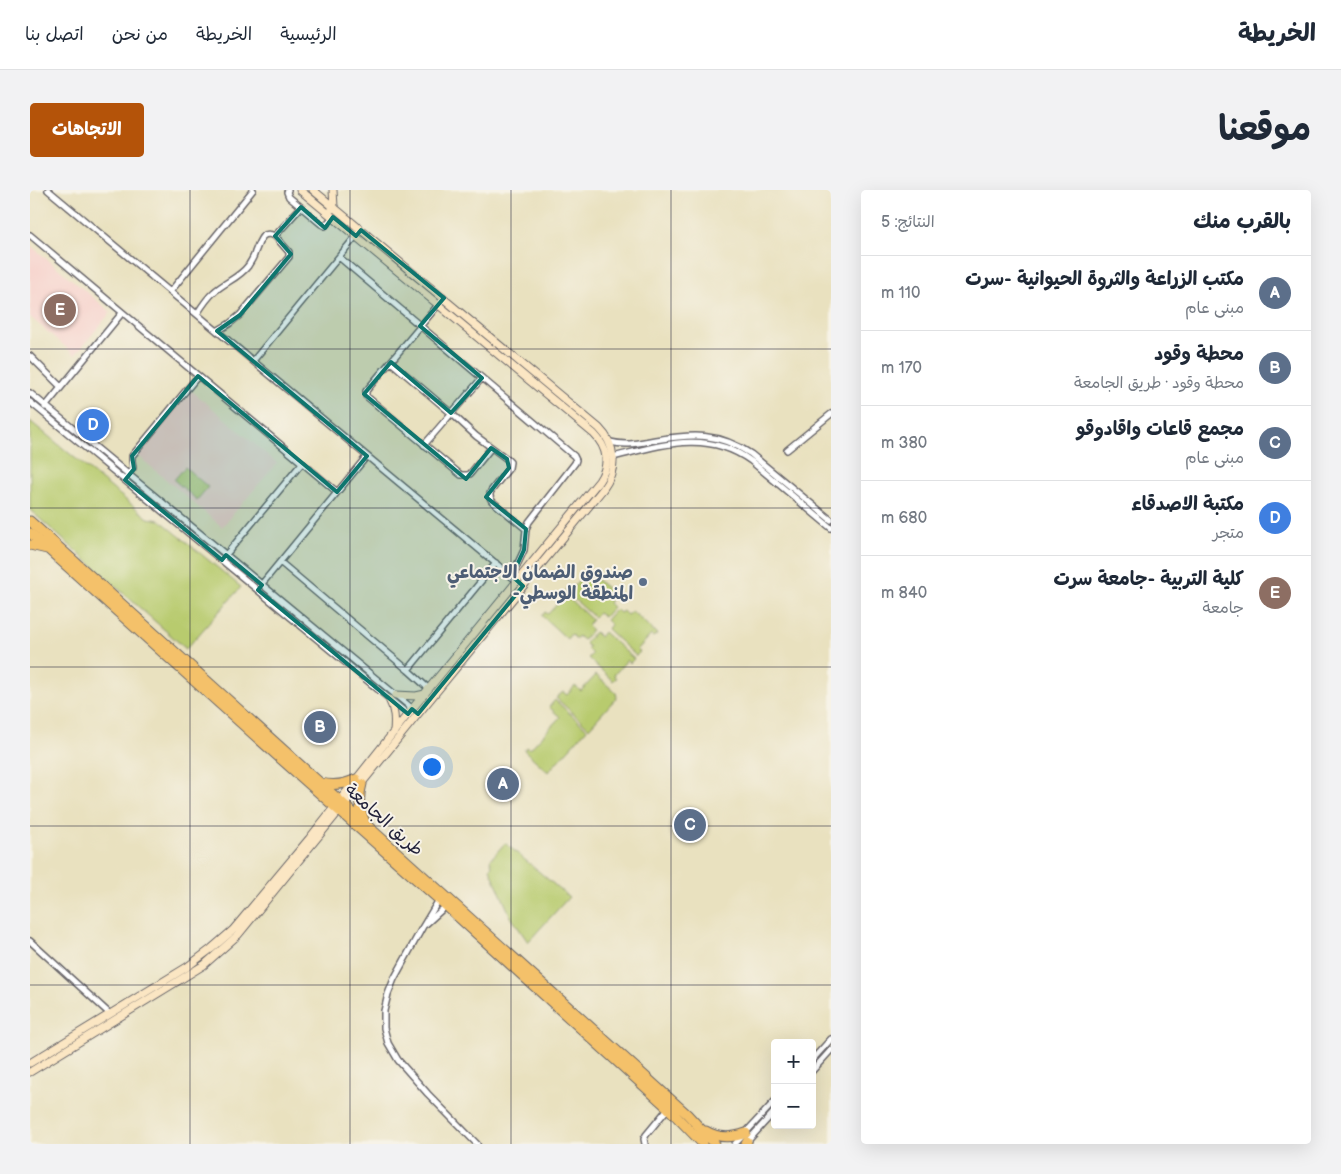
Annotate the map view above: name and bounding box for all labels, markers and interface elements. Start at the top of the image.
text: الخريطة [1238,19,1316,48]
text: اتصل بنا [25,24,84,45]
text: من نحن [112,24,168,45]
text: الخريطة [196,24,252,45]
text: الرئيسية [280,24,337,45]
button: الاتجاهات [30,103,144,157]
text: موقعنا [1218,108,1311,151]
text: بالقرب منك [1193,209,1291,234]
text: النتائج: 5 [881,213,935,232]
text: مكتب الزراعة والثروة الحيوانية -سرت [965,268,1244,291]
text: 110 m [881,284,920,303]
text: A [1270,284,1280,303]
pin: E [44,291,76,329]
text: مبنى عام [1185,299,1244,318]
text: محطة وقود [1154,343,1244,366]
text: 170 m [881,359,922,378]
text: B [1269,359,1281,378]
text: محطة وقود · طريق الجامعة [1074,374,1244,393]
pin: D [77,406,109,444]
text: مجمع قاعات واقادوقو [1076,418,1244,441]
text: 380 m [881,434,927,453]
text: C [1269,434,1281,453]
text: مبنى عام [1185,449,1244,468]
text: مكتبة الاصدقاء [1131,493,1244,516]
text: 680 m [881,509,927,528]
text: D [1269,509,1281,528]
text: متجر [1213,524,1244,543]
place label: صندوق الضمان الاجتماعي -المنطقة الوسطي [447,562,633,609]
text: كلية التربية -جامعة سرت [1054,568,1244,591]
marker: صندوق الضمان الاجتماعي -المنطقة الوسطي [637,576,649,588]
text: 840 m [881,584,927,603]
text: E [1270,584,1280,603]
text: جامعة [1202,599,1244,618]
pin: B [304,708,336,746]
your location [419,754,445,780]
pin: A [487,765,519,803]
street label: طريق الجامعة [340,779,428,861]
pin: C [674,806,706,844]
map controls [771,1039,816,1129]
button: + [771,1039,816,1084]
button: − [771,1084,816,1129]

